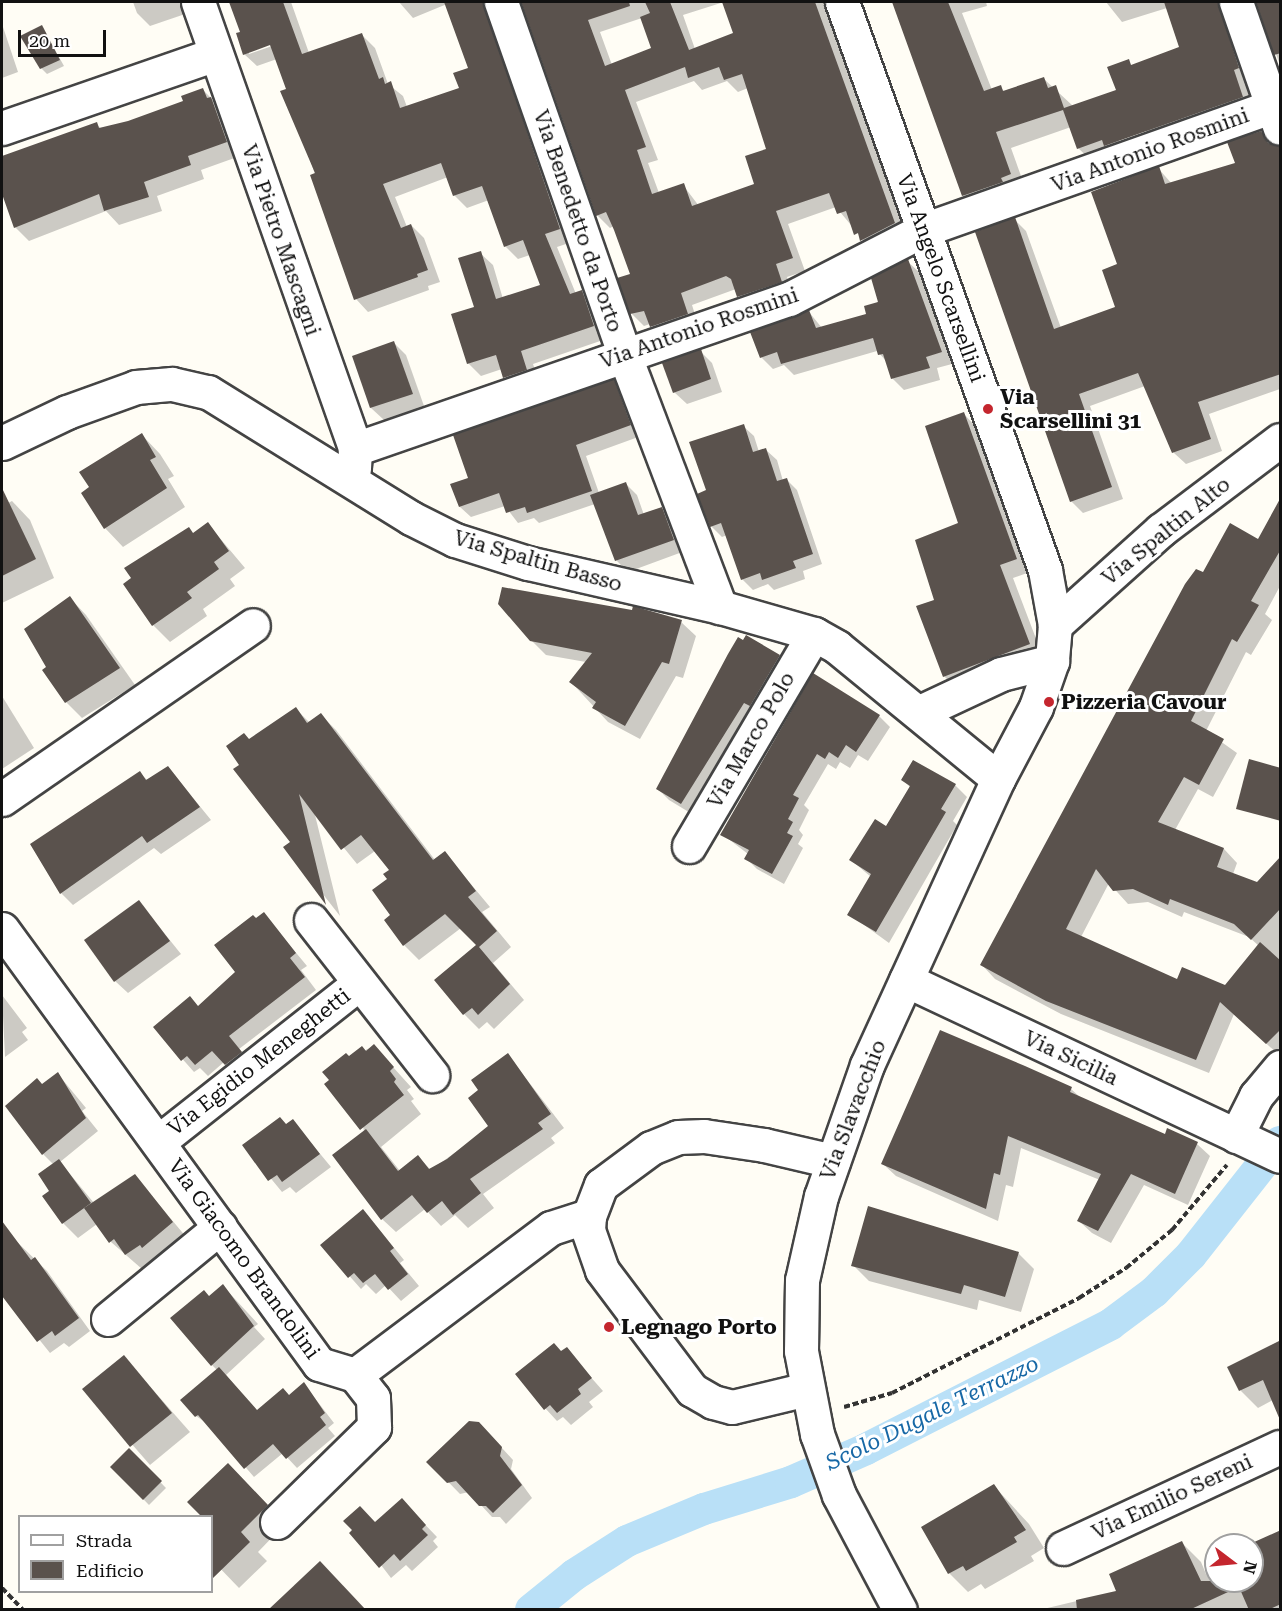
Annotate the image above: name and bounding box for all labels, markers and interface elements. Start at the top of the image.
scale bar [21,18,110,56]
text: 20 m [29,30,70,51]
street label: Via Antonio Rosmini [1048,103,1252,197]
street label: Via Benedetto da Porto [528,107,628,335]
street label: Via Pietro Mascagni [236,141,326,339]
street label: Via Angelo Scarsellini [892,170,990,386]
street label: Via Antonio Rosmini [596,282,802,374]
place label: Via Scarsellini 31 [1000,384,1141,434]
marker: Via Scarsellini 31 [981,402,995,416]
street label: Via Spaltin Alto [1097,472,1235,590]
street label: Via Spaltin Basso [451,525,625,597]
street label: Via Marco Polo [702,667,800,813]
place label: Pizzeria Cavour [1061,689,1227,715]
marker: Pizzeria Cavour [1042,695,1056,709]
street label: Via Egidio Meneghetti [163,983,355,1141]
street label: Via Sicilia [1020,1025,1122,1091]
street label: Via Slavacchio [815,1036,891,1184]
street label: Via Giacomo Brandolini [163,1154,325,1364]
place label: Legnago Porto [621,1314,777,1340]
marker: Legnago Porto [602,1320,616,1334]
water label: Scolo Dugale Terrazzo [821,1350,1043,1476]
street label: Via Emilio Sereni [1088,1449,1256,1545]
legend [18,1515,213,1593]
text: Strada [76,1530,132,1551]
north arrow [1204,1533,1264,1593]
text: N [1239,1559,1261,1576]
text: Edificio [76,1560,144,1581]

